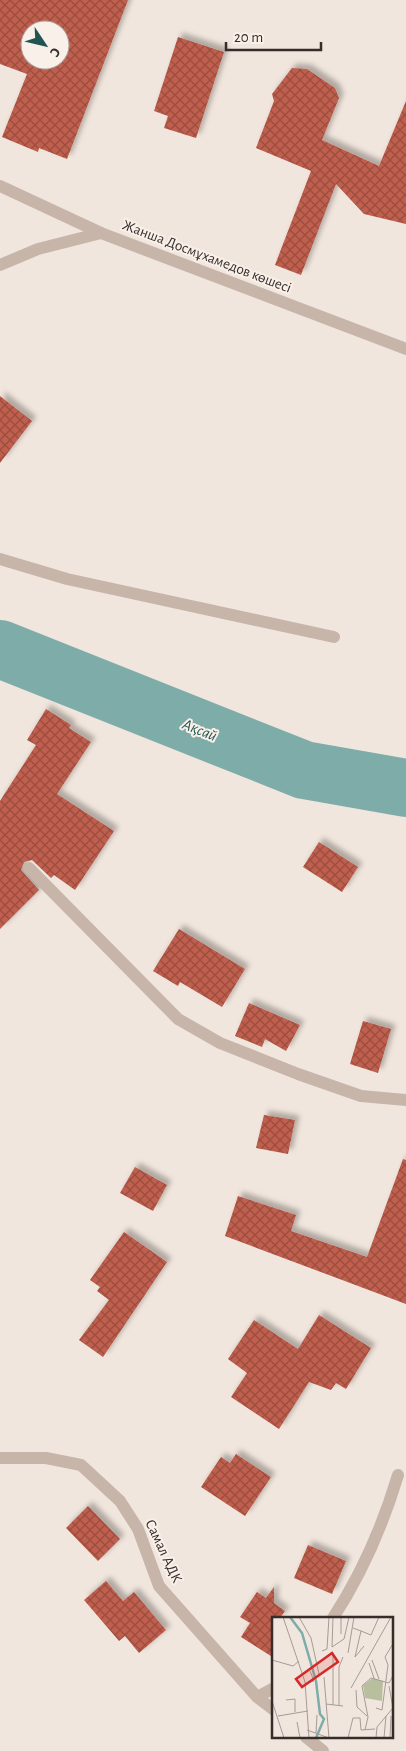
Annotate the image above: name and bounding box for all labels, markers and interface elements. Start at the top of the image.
north arrow [20,20,70,70]
scale bar [226,20,321,52]
text: 20 m [234,30,263,45]
text: С [47,45,63,59]
street label: Жанша Досмұхамедов көшесі [120,217,293,296]
water label: Ақсай [179,715,219,744]
street label: Самал АДК [142,1517,185,1585]
inset map [272,1617,394,1738]

